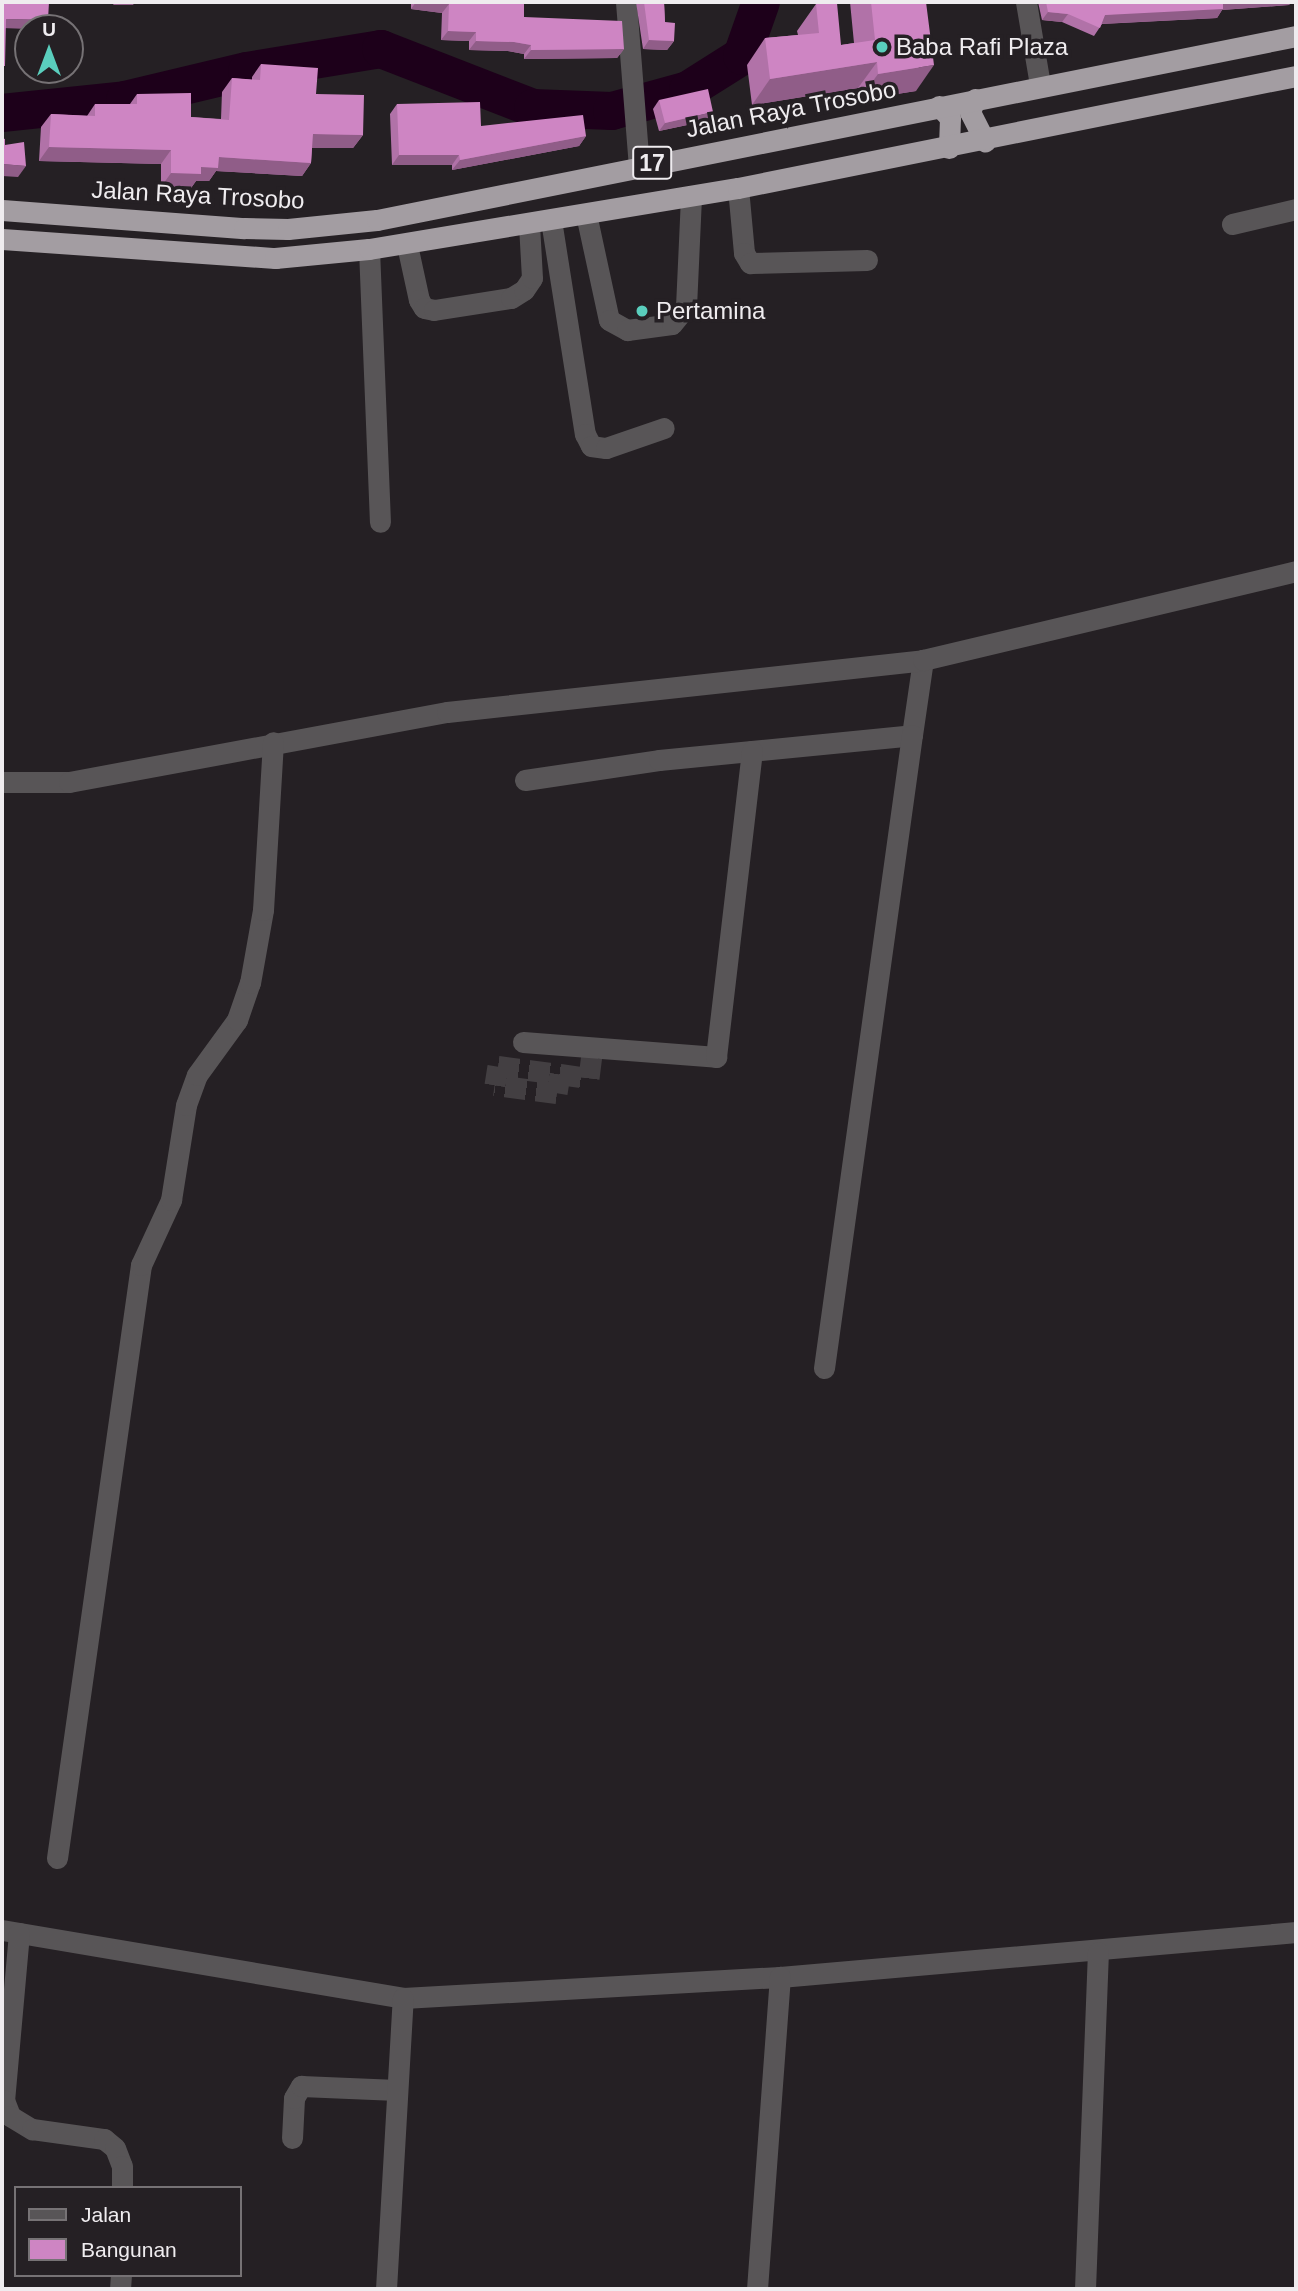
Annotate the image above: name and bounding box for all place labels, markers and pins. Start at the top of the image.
place label: Baba Rafi Plaza [896,33,1068,61]
marker: Baba Rafi Plaza [874,39,890,55]
place label: Pertamina [656,297,765,325]
marker: Pertamina [634,303,650,319]

